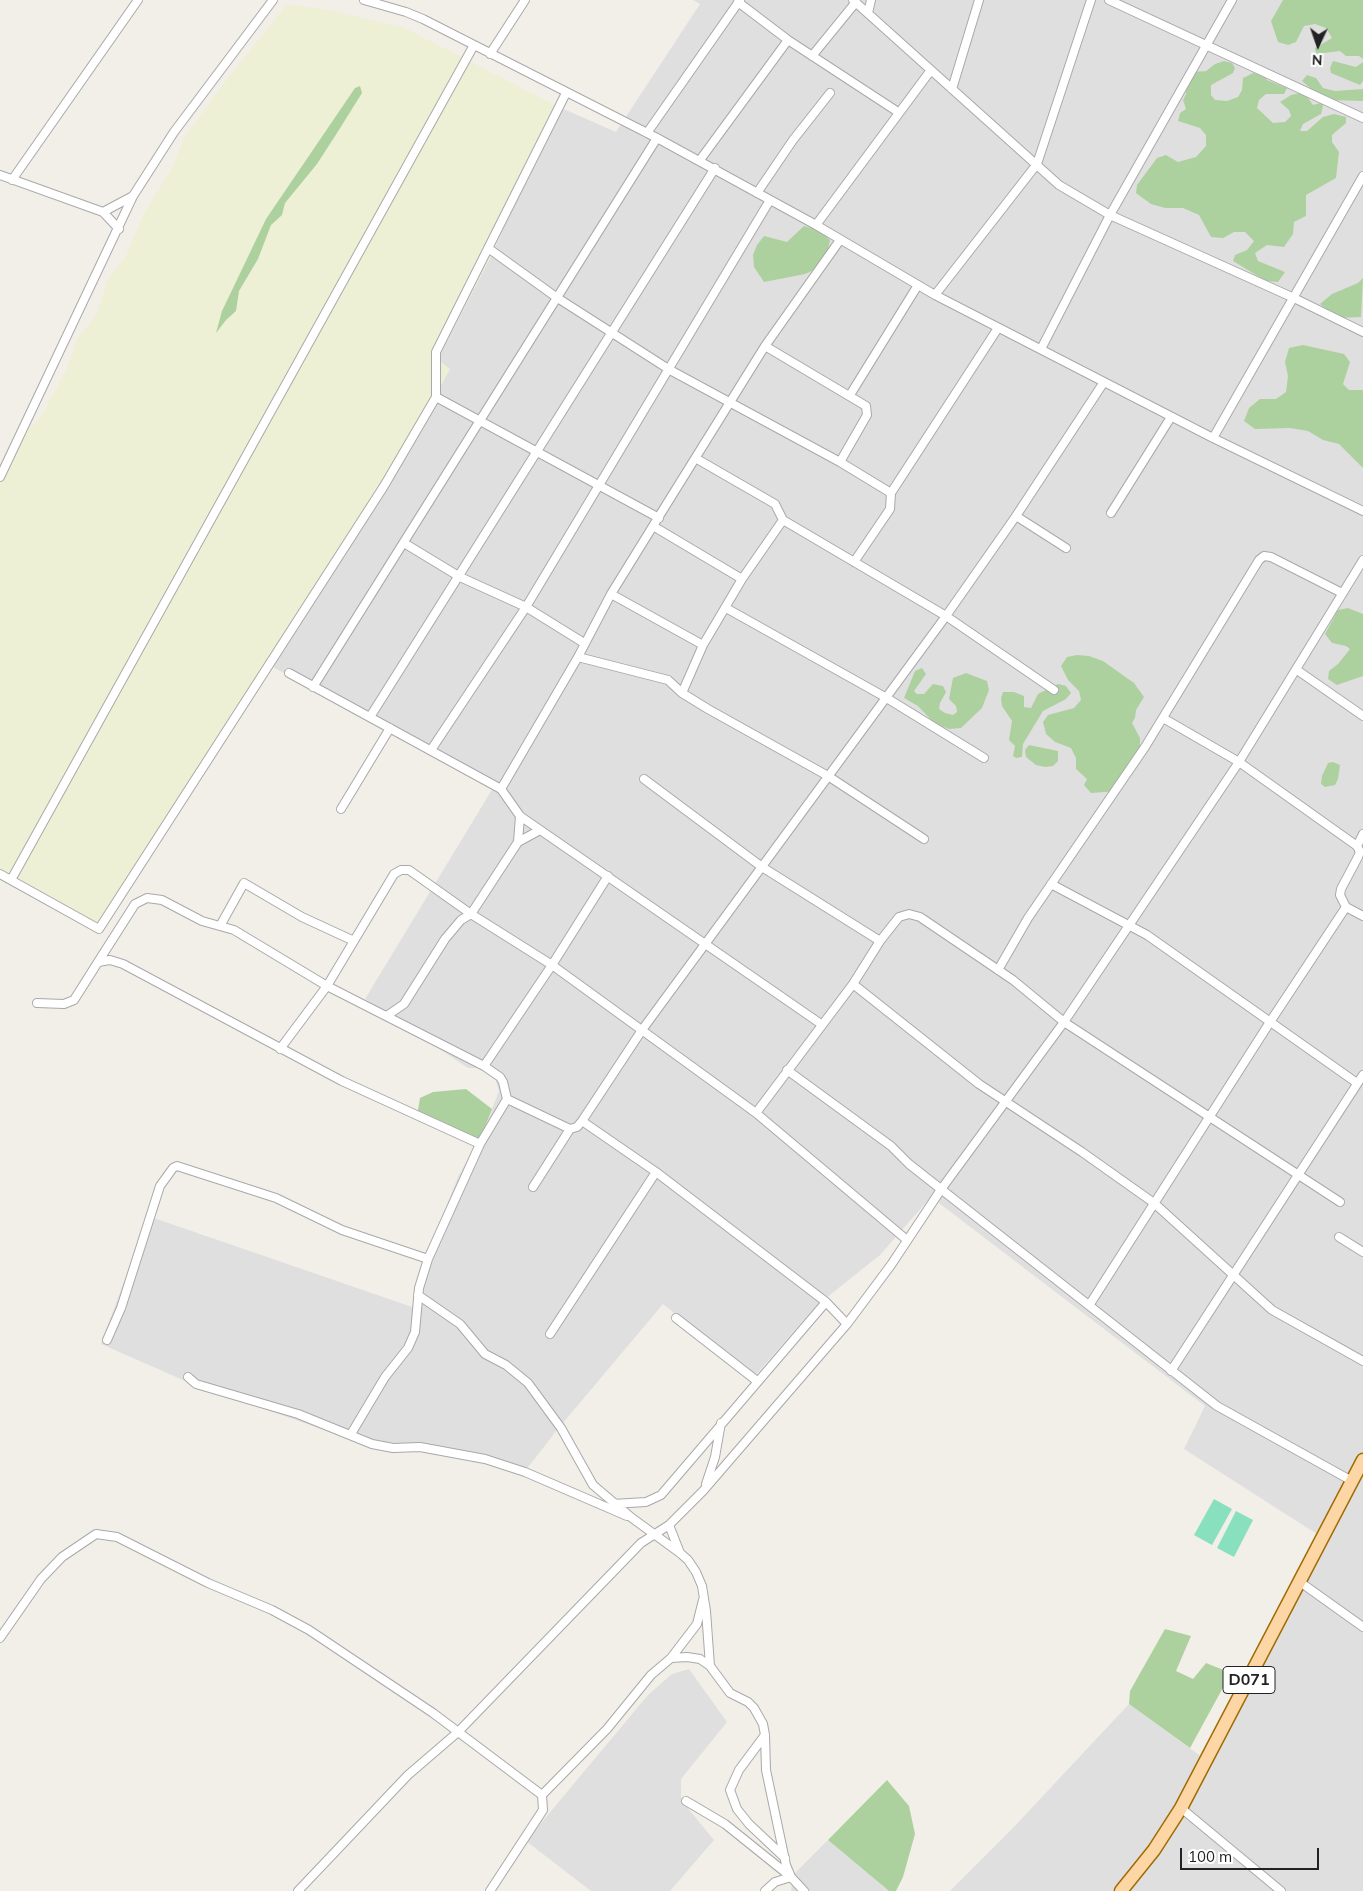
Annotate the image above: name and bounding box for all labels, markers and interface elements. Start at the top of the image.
north arrow [1293,20,1343,70]
text: N [1311,51,1323,69]
road number: D071 [1223,1666,1275,1694]
scale bar [1183,1838,1322,1870]
text: 100 m [1188,1847,1232,1866]

